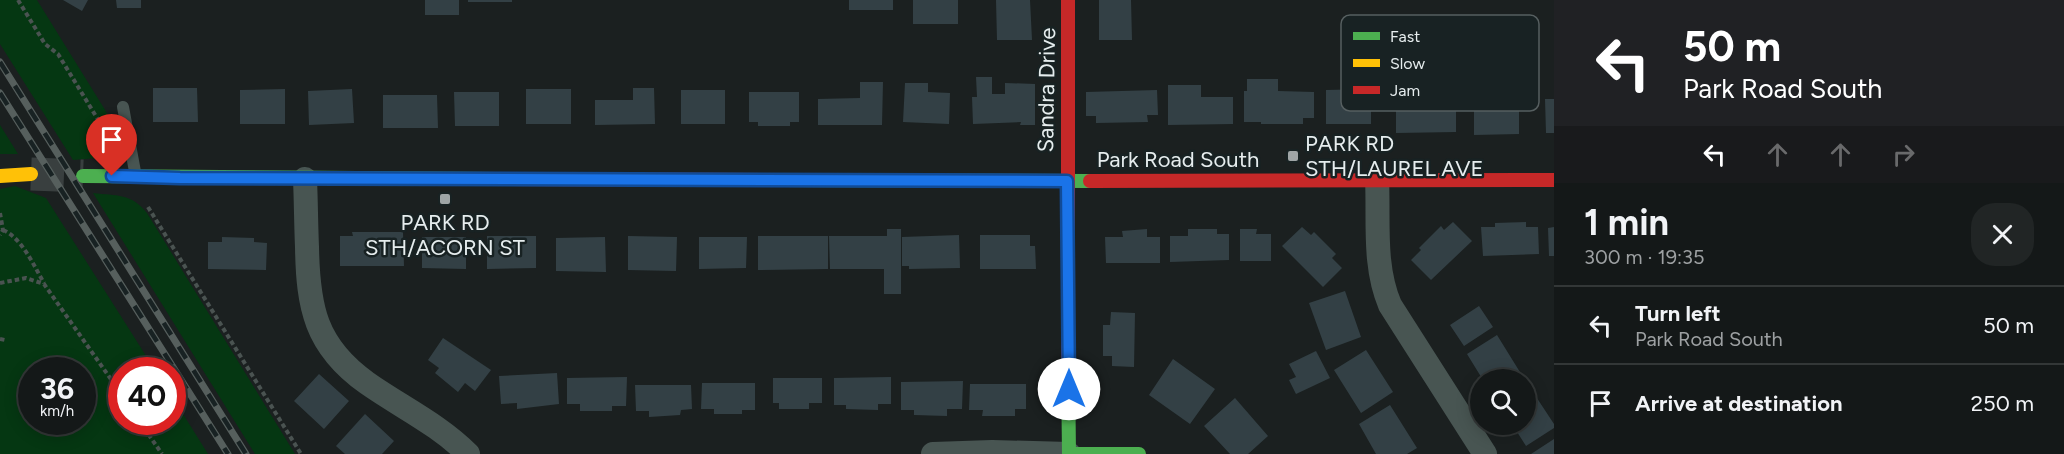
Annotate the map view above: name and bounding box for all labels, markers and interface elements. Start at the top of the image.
legend [1341,15,1539,111]
text: 50 m [1683,21,1781,72]
icon: left [1584,24,1662,102]
street label: Sandra Drive [1032,27,1061,153]
text: Fast [1390,27,1420,46]
text: Slow [1390,54,1425,73]
text: Park Road South [1683,72,1882,105]
text: Jam [1390,81,1420,100]
pin [86,114,137,176]
icon: arrive [95,123,128,156]
place label: PARK RD STH/LAUREL AVE [1305,130,1484,182]
icon: left [1698,138,1731,171]
icon: ahead [1761,138,1794,171]
icon: ahead [1824,138,1857,171]
icon: right [1887,138,1920,171]
street label: Park Road South [1097,146,1259,173]
marker: PARK RD STH/LAUREL AVE [1286,149,1300,163]
marker: PARK RD STH/ACORN ST [438,192,452,206]
text: 1 min [1584,201,1669,244]
button: close [1971,203,2034,266]
place label: PARK RD STH/ACORN ST [365,209,525,261]
text: 300 m · 19:35 [1584,245,1704,269]
text: Turn left [1635,300,1721,327]
icon: left [1584,309,1617,342]
text: 50 m [1983,312,2034,339]
text: Park Road South [1635,327,1783,351]
speed limit sign: 40 [108,357,186,435]
position arrow [1037,357,1101,421]
map controls [1470,369,1536,435]
button: search [1470,369,1536,435]
text: 36 [40,370,74,407]
icon: arrive [1584,387,1617,420]
text: Arrive at destination [1635,390,1843,417]
text: 250 m [1971,390,2034,417]
text: km/h [40,402,74,420]

